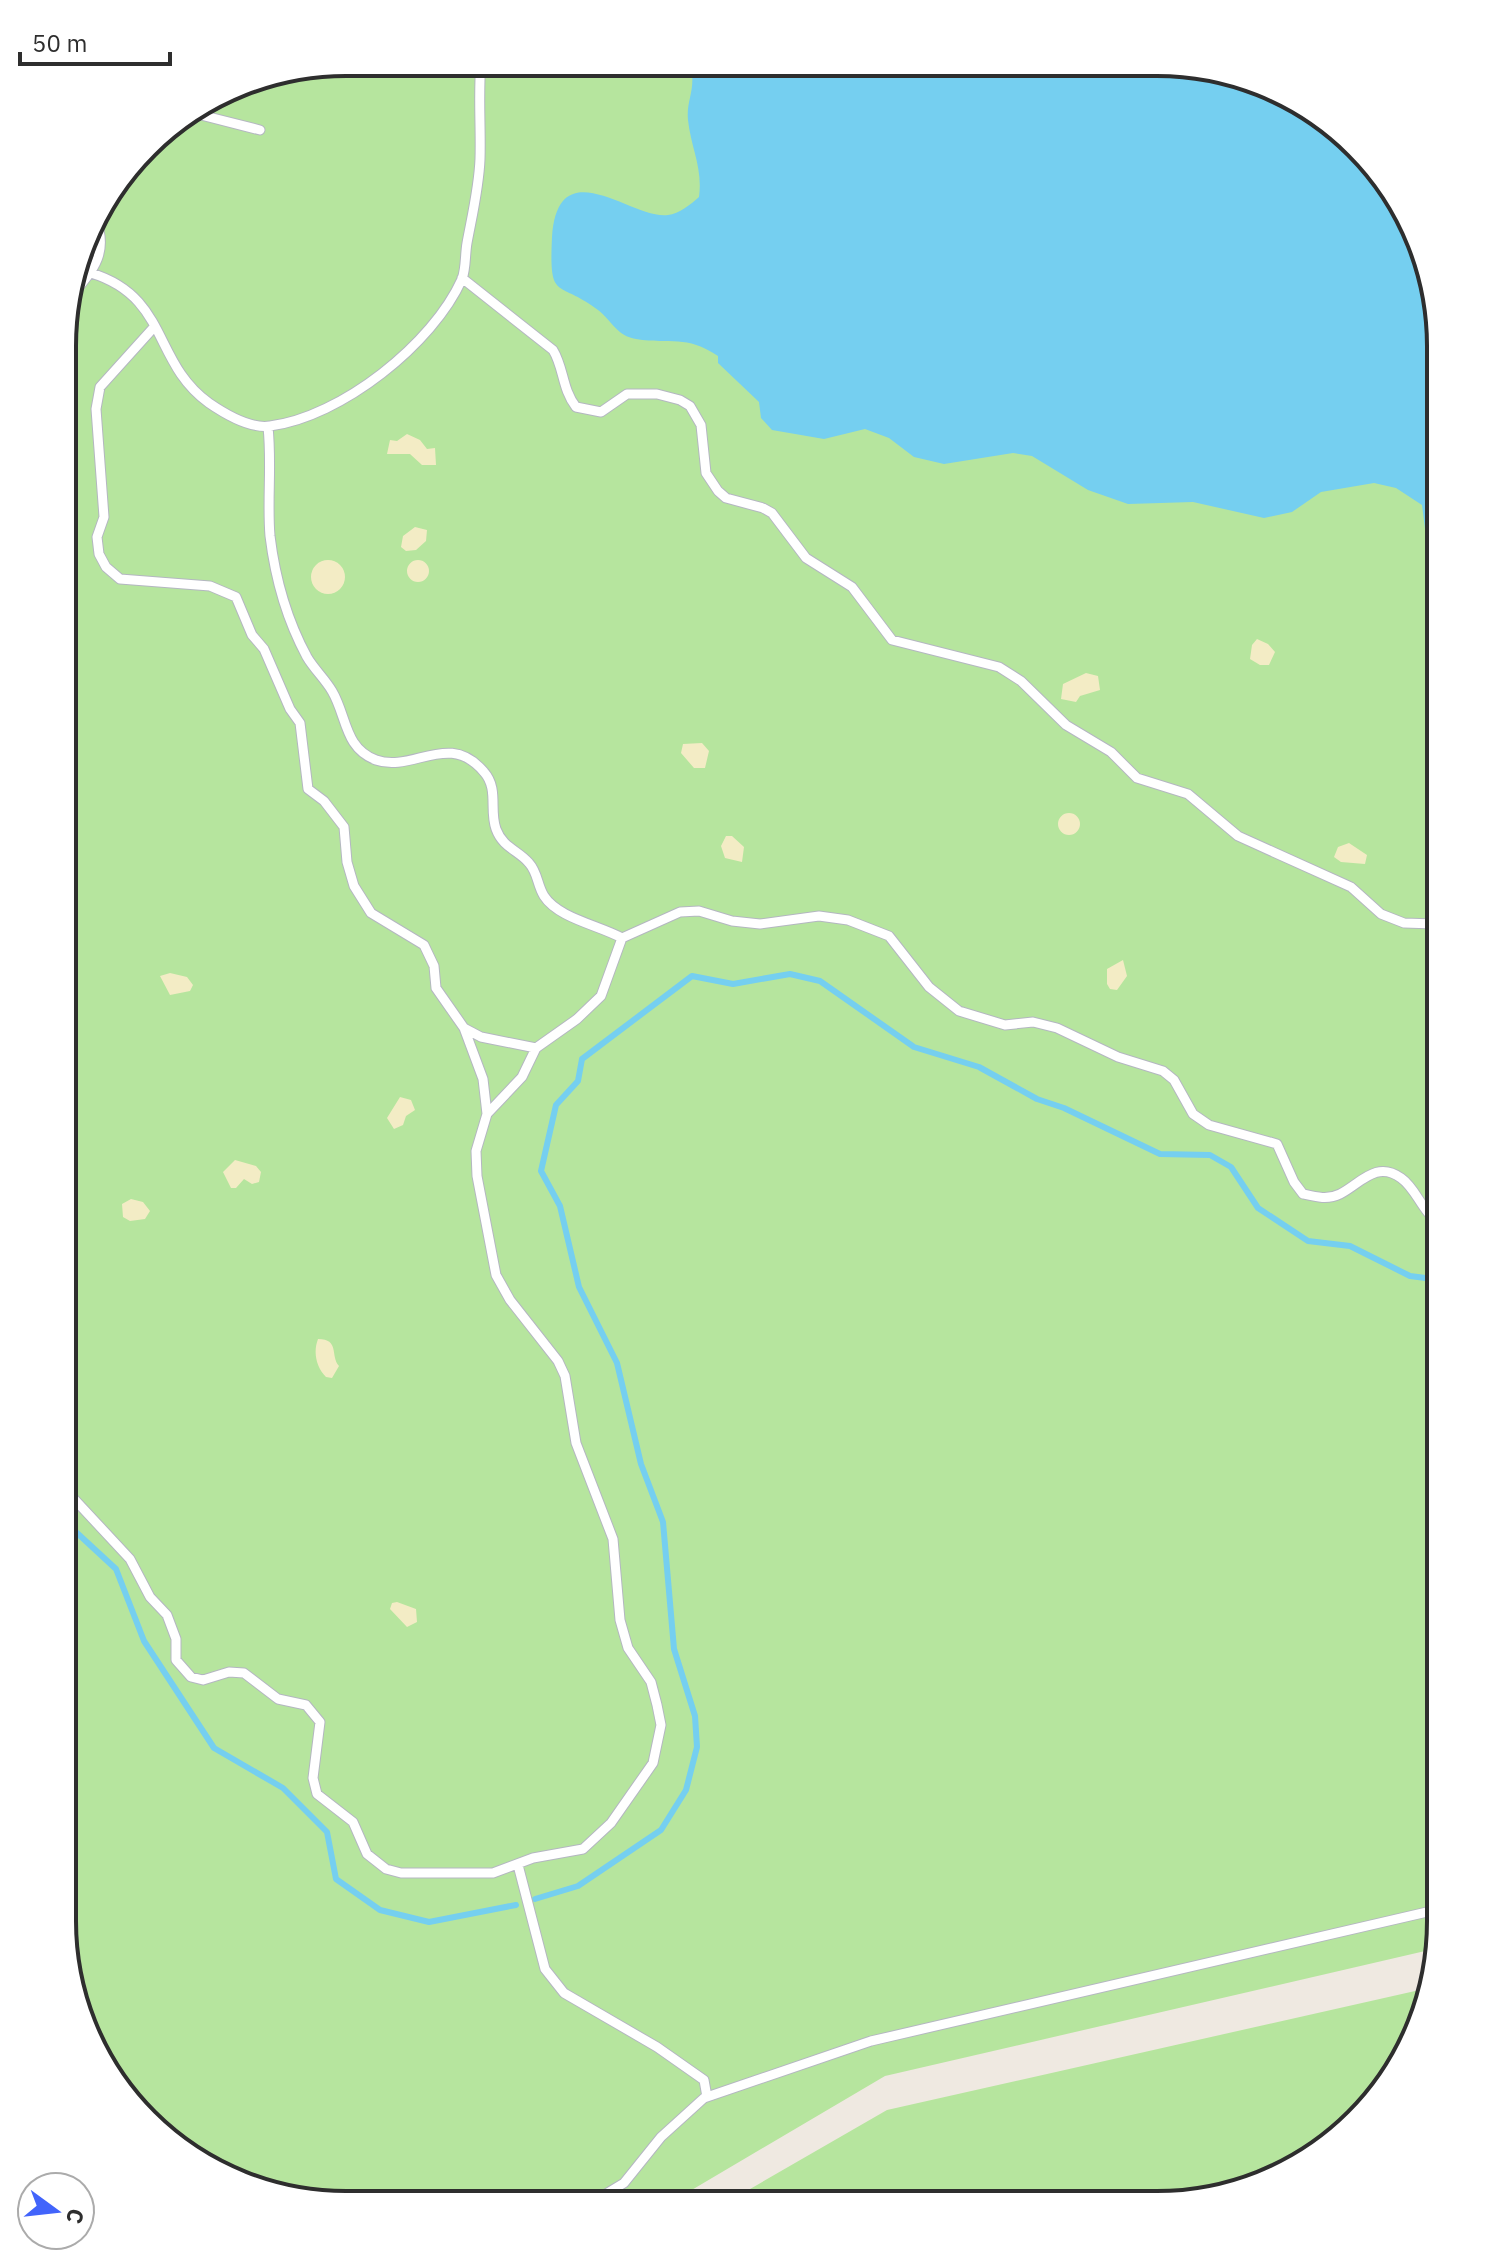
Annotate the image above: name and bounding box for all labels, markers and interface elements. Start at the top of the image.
scale bar [20,16,170,66]
text: 50 m [32,27,87,59]
north arrow [16,2171,96,2251]
text: С [60,2206,92,2227]

